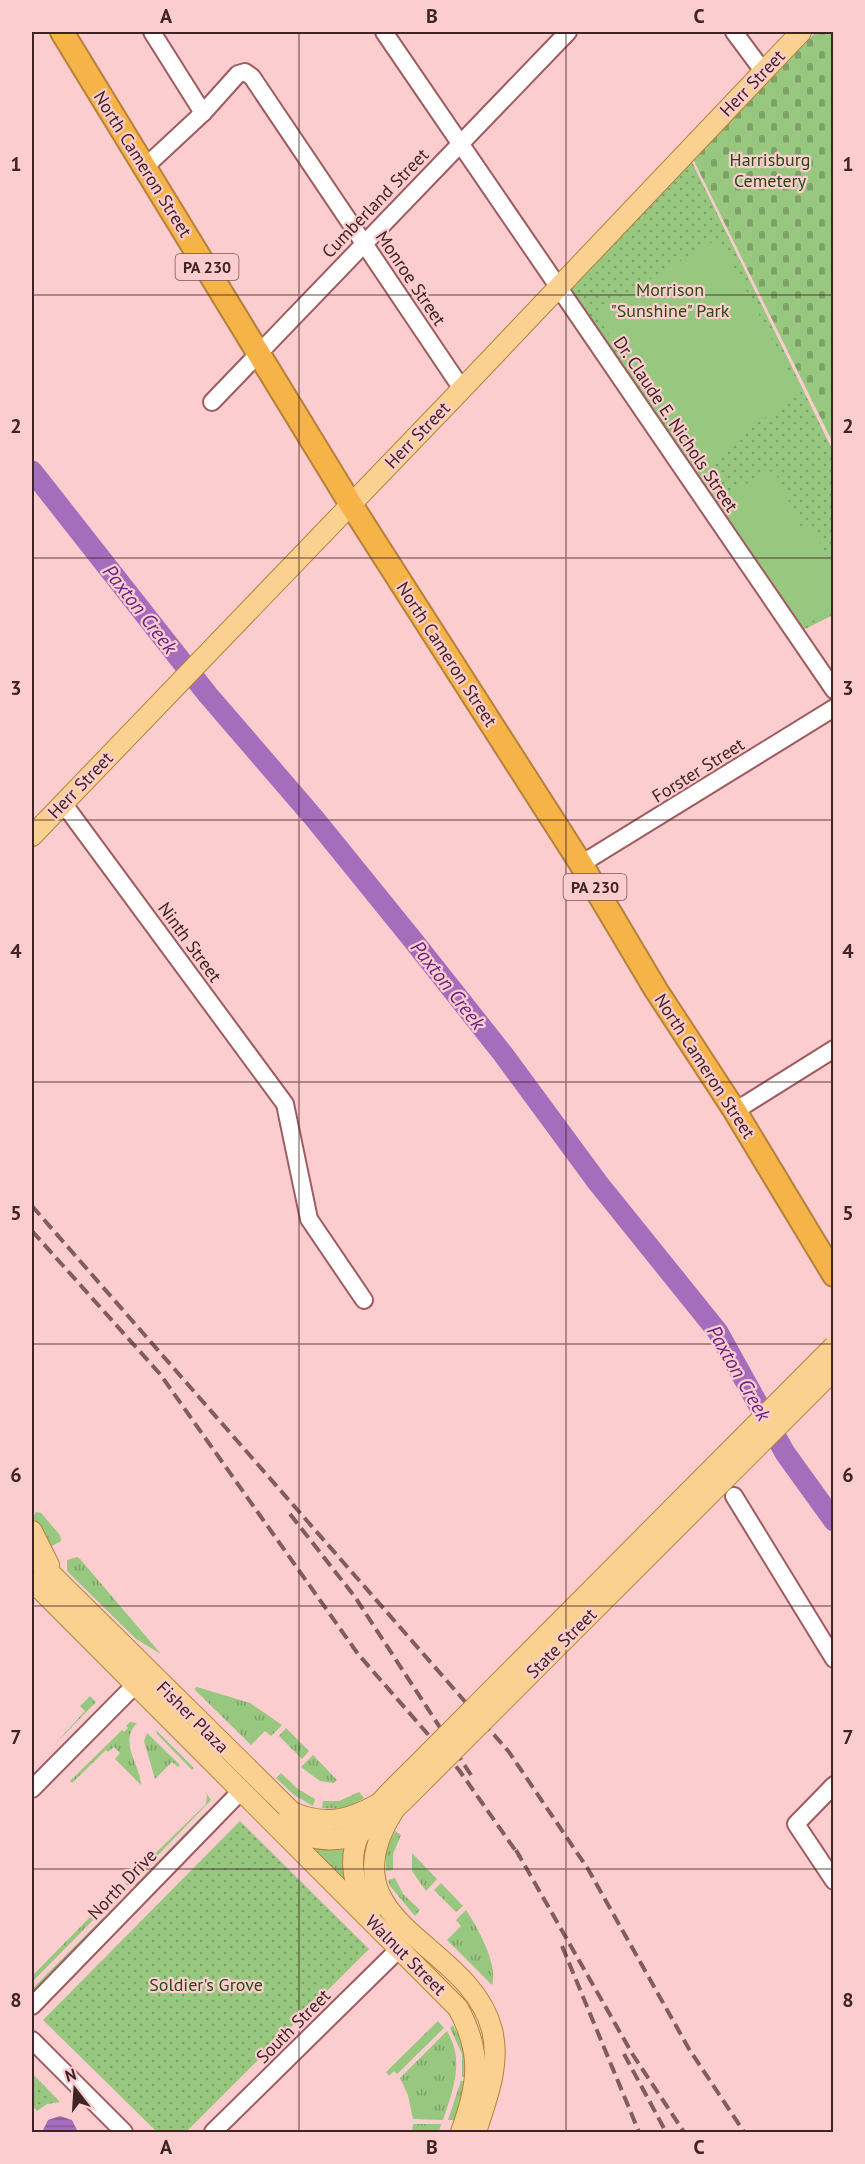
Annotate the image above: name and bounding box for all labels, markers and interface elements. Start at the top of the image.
text: A [160,3,173,29]
text: B [426,3,438,29]
text: C [693,3,705,29]
street label: Herr Street [714,45,790,121]
street label: North Cameron Street [89,87,197,241]
street label: Cumberland Street [317,143,433,263]
park label: Harrisburg Cemetery [730,148,810,192]
text: 1 [10,151,22,177]
text: 1 [842,151,854,177]
street label: Monroe Street [371,226,451,330]
road number: PA 230 [176,254,238,280]
park label: Morrison "Sunshine" Park [611,278,730,322]
street label: Dr. Claude E. Nichols Street [609,332,743,516]
street label: Herr Street [379,397,455,473]
text: 2 [10,413,22,439]
text: 2 [842,413,854,439]
water label: Paxton Creek [97,559,184,660]
street label: North Cameron Street [392,577,502,731]
text: 3 [10,675,22,701]
text: 3 [842,675,854,701]
street label: Forster Street [648,733,748,807]
street label: Herr Street [42,747,118,823]
road number: PA 230 [564,874,626,900]
street label: Ninth Street [153,897,227,987]
water label: Paxton Creek [405,935,492,1036]
text: 4 [10,938,22,964]
text: 4 [842,938,854,964]
street label: North Cameron Street [650,989,760,1143]
text: 5 [10,1200,22,1226]
text: 5 [842,1200,854,1226]
water label: Paxton Creek [701,1320,777,1426]
text: 6 [10,1462,22,1488]
text: 6 [842,1462,854,1488]
street label: State Street [521,1603,601,1683]
street label: Fisher Plaza [152,1676,234,1758]
text: 7 [10,1724,22,1750]
text: 7 [842,1724,854,1750]
street label: North Drive [83,1844,161,1924]
street label: Walnut Street [361,1910,451,2000]
park label: Soldier's Grove [149,1973,263,1996]
street label: South Street [251,1984,335,2068]
text: 8 [10,1987,22,2013]
text: 8 [842,1987,854,2013]
north arrow [45,2059,105,2119]
text: N [63,2064,79,2086]
text: A [160,2134,173,2160]
text: B [426,2134,438,2160]
text: C [693,2134,705,2160]

